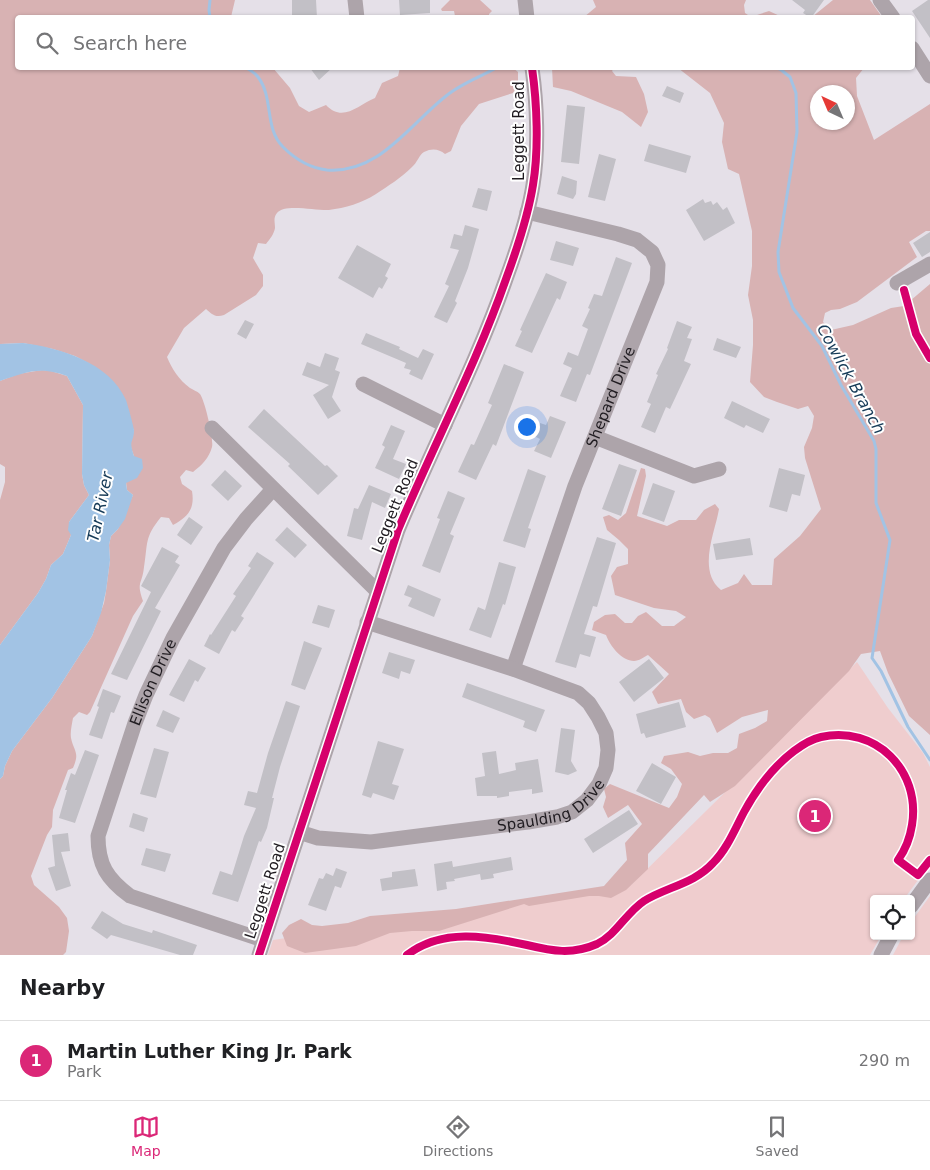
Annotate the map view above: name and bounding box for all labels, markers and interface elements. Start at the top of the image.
search box [15,15,915,70]
icon: search [33,29,61,57]
text: Search here [73,32,187,54]
street label: Leggett Road [510,81,528,181]
north arrow [810,85,855,130]
water label: Cowlick Branch [813,321,889,437]
street label: Shepard Drive [582,344,639,450]
your location [514,414,540,440]
street label: Leggett Road [368,456,422,556]
water label: Tar River [83,469,117,544]
street label: Ellison Drive [126,636,180,728]
street label: Spaulding Drive [496,775,609,835]
pin: 1 [799,797,831,835]
street label: Leggett Road [241,841,289,941]
map controls [870,895,915,940]
button: locate [870,895,915,940]
text: Nearby [20,976,105,1000]
text: Martin Luther King Jr. Park [67,1040,352,1062]
text: 1 [30,1051,42,1070]
text: 290 m [859,1051,910,1070]
text: Park [67,1062,102,1081]
tab: Map [131,1113,161,1159]
tab: Directions [423,1113,493,1159]
tab: Saved [756,1113,799,1159]

